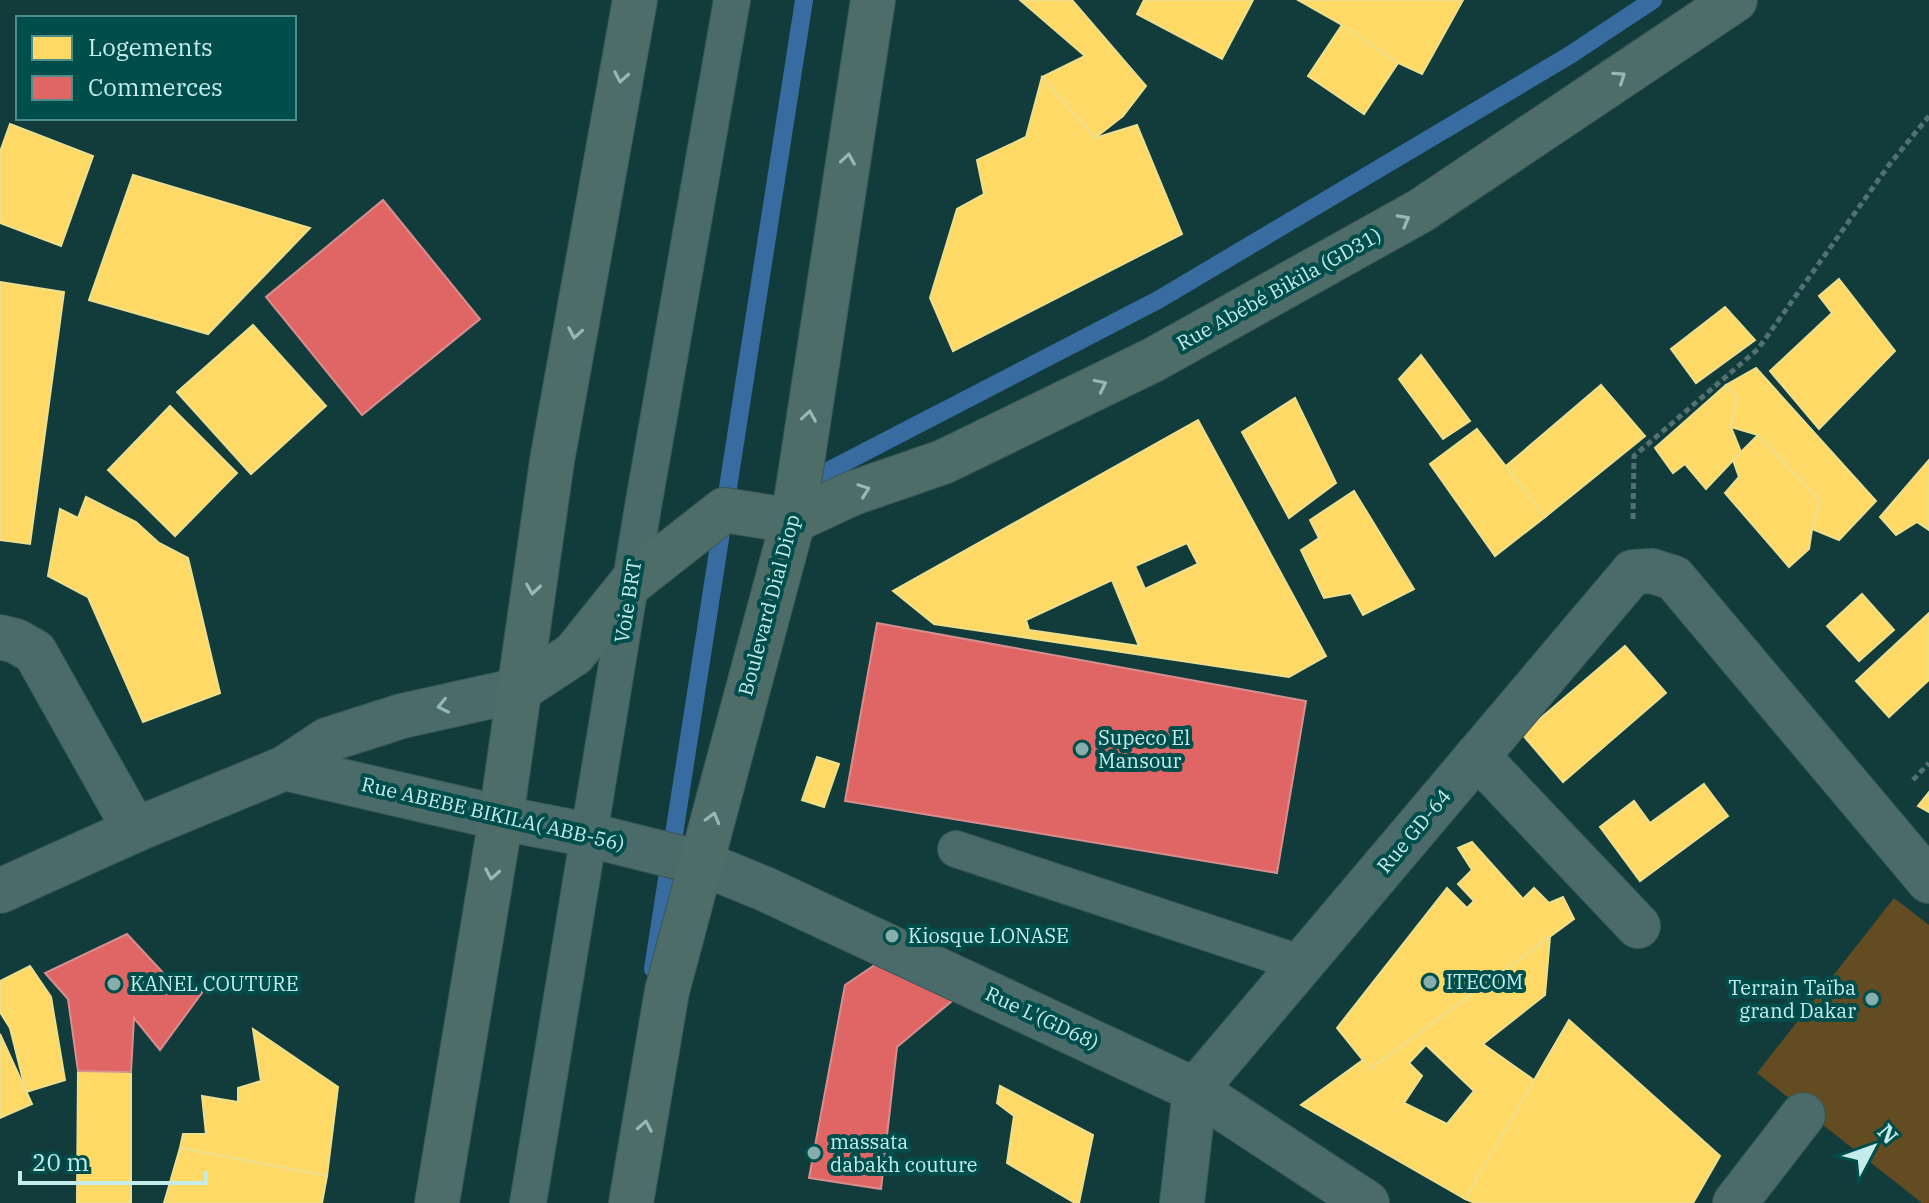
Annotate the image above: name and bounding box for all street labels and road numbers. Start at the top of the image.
street label: Rue Abébé Bikila (GD31) [1172,221,1386,356]
street label: Boulevard Dial Diop [731,511,806,699]
street label: Voie BRT [608,557,647,645]
street label: Rue ABEBE BIKILA( ABB-56) [359,770,627,857]
street label: Rue GD-64 [1371,783,1457,878]
street label: Rue L'(GD68) [981,980,1103,1056]

